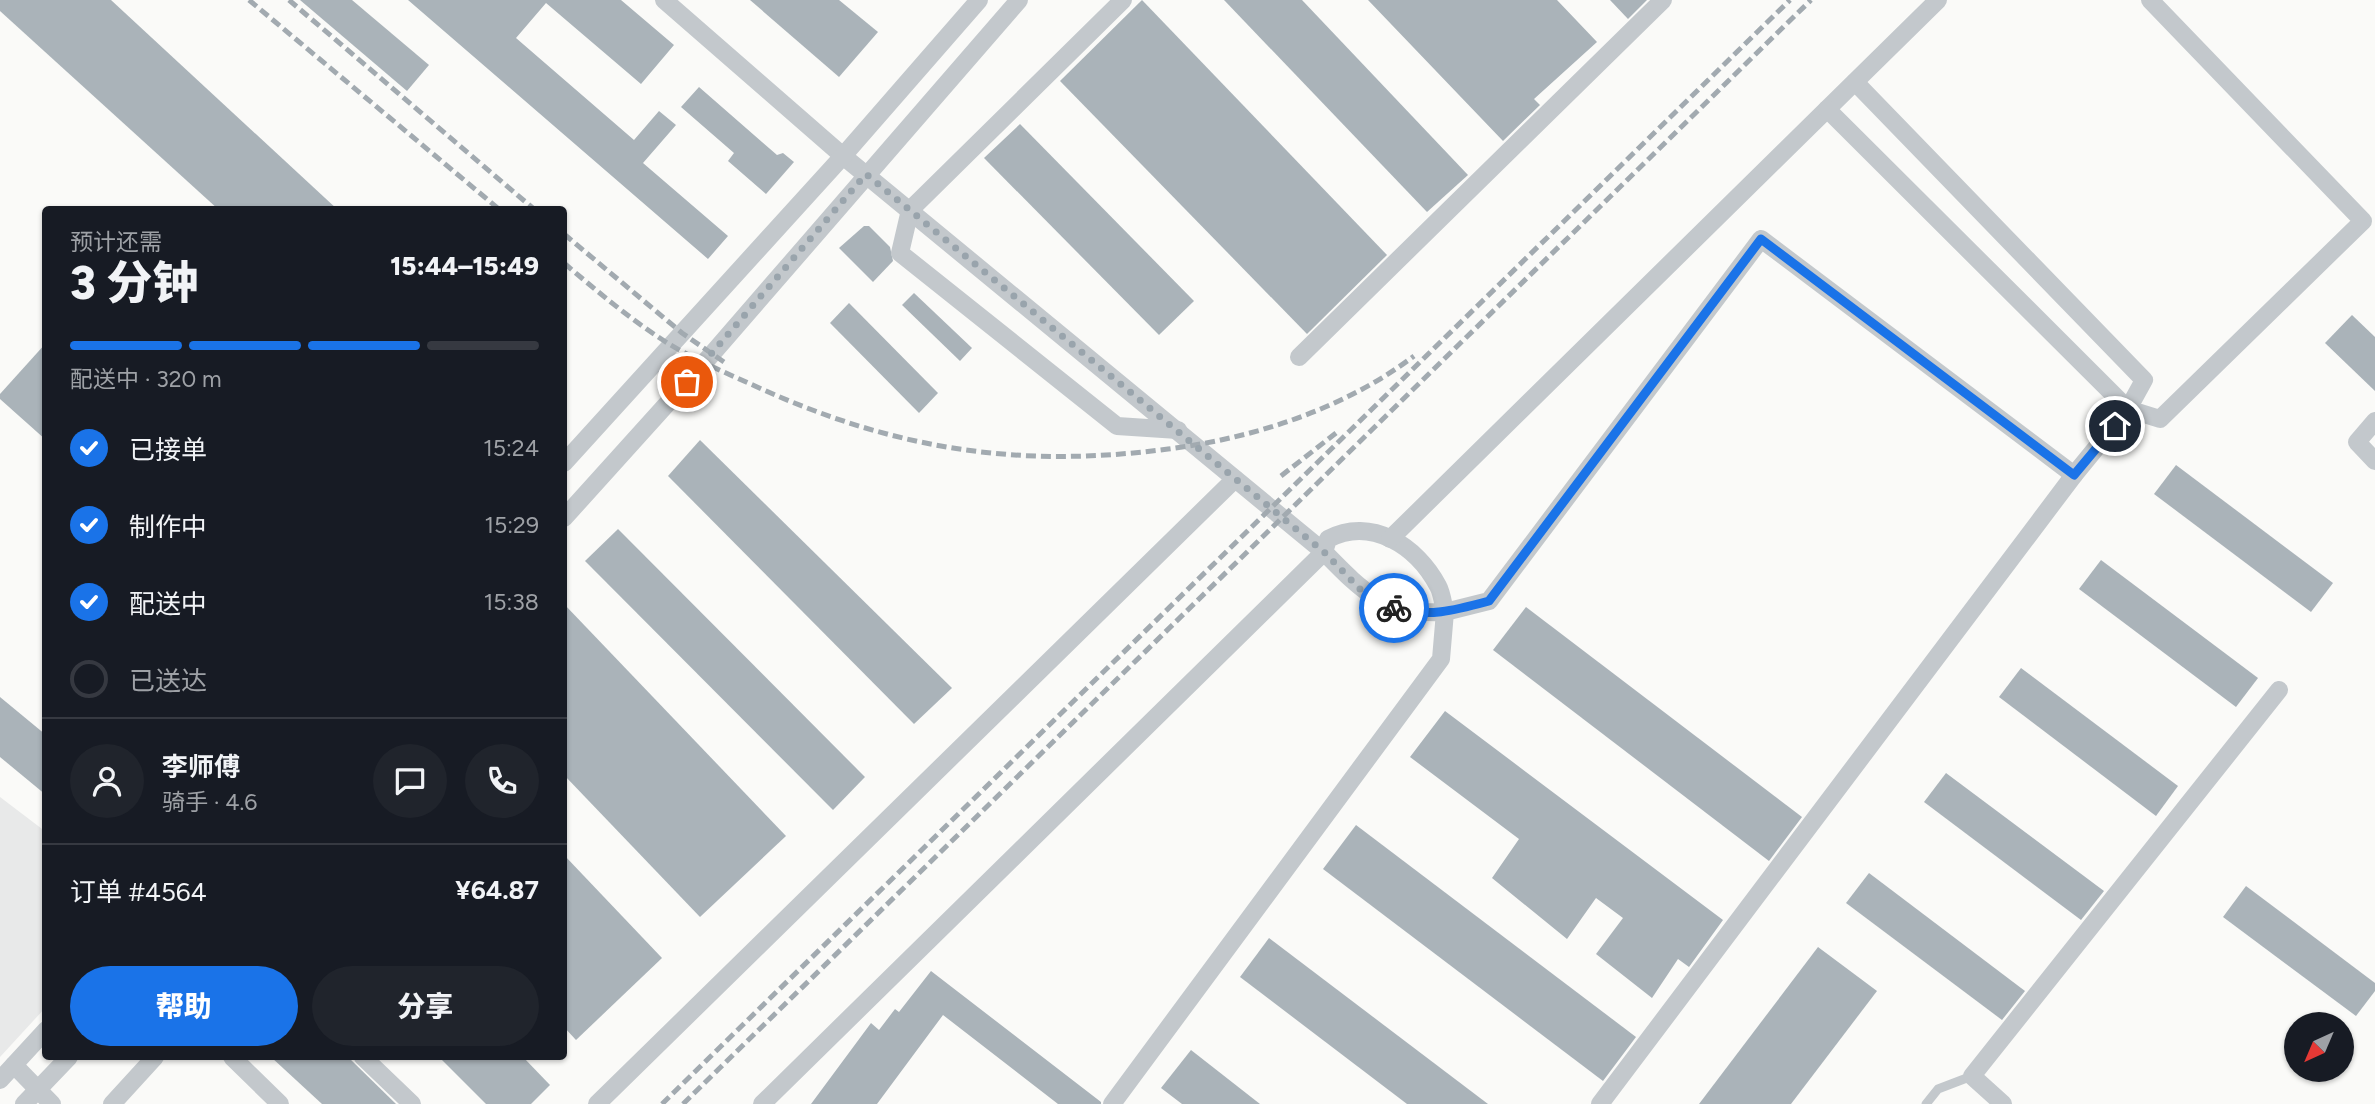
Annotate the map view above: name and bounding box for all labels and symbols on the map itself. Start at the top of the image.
pin [657,352,717,412]
pin [2085,396,2145,456]
courier [1359,573,1429,643]
north arrow [2284,1012,2354,1082]

